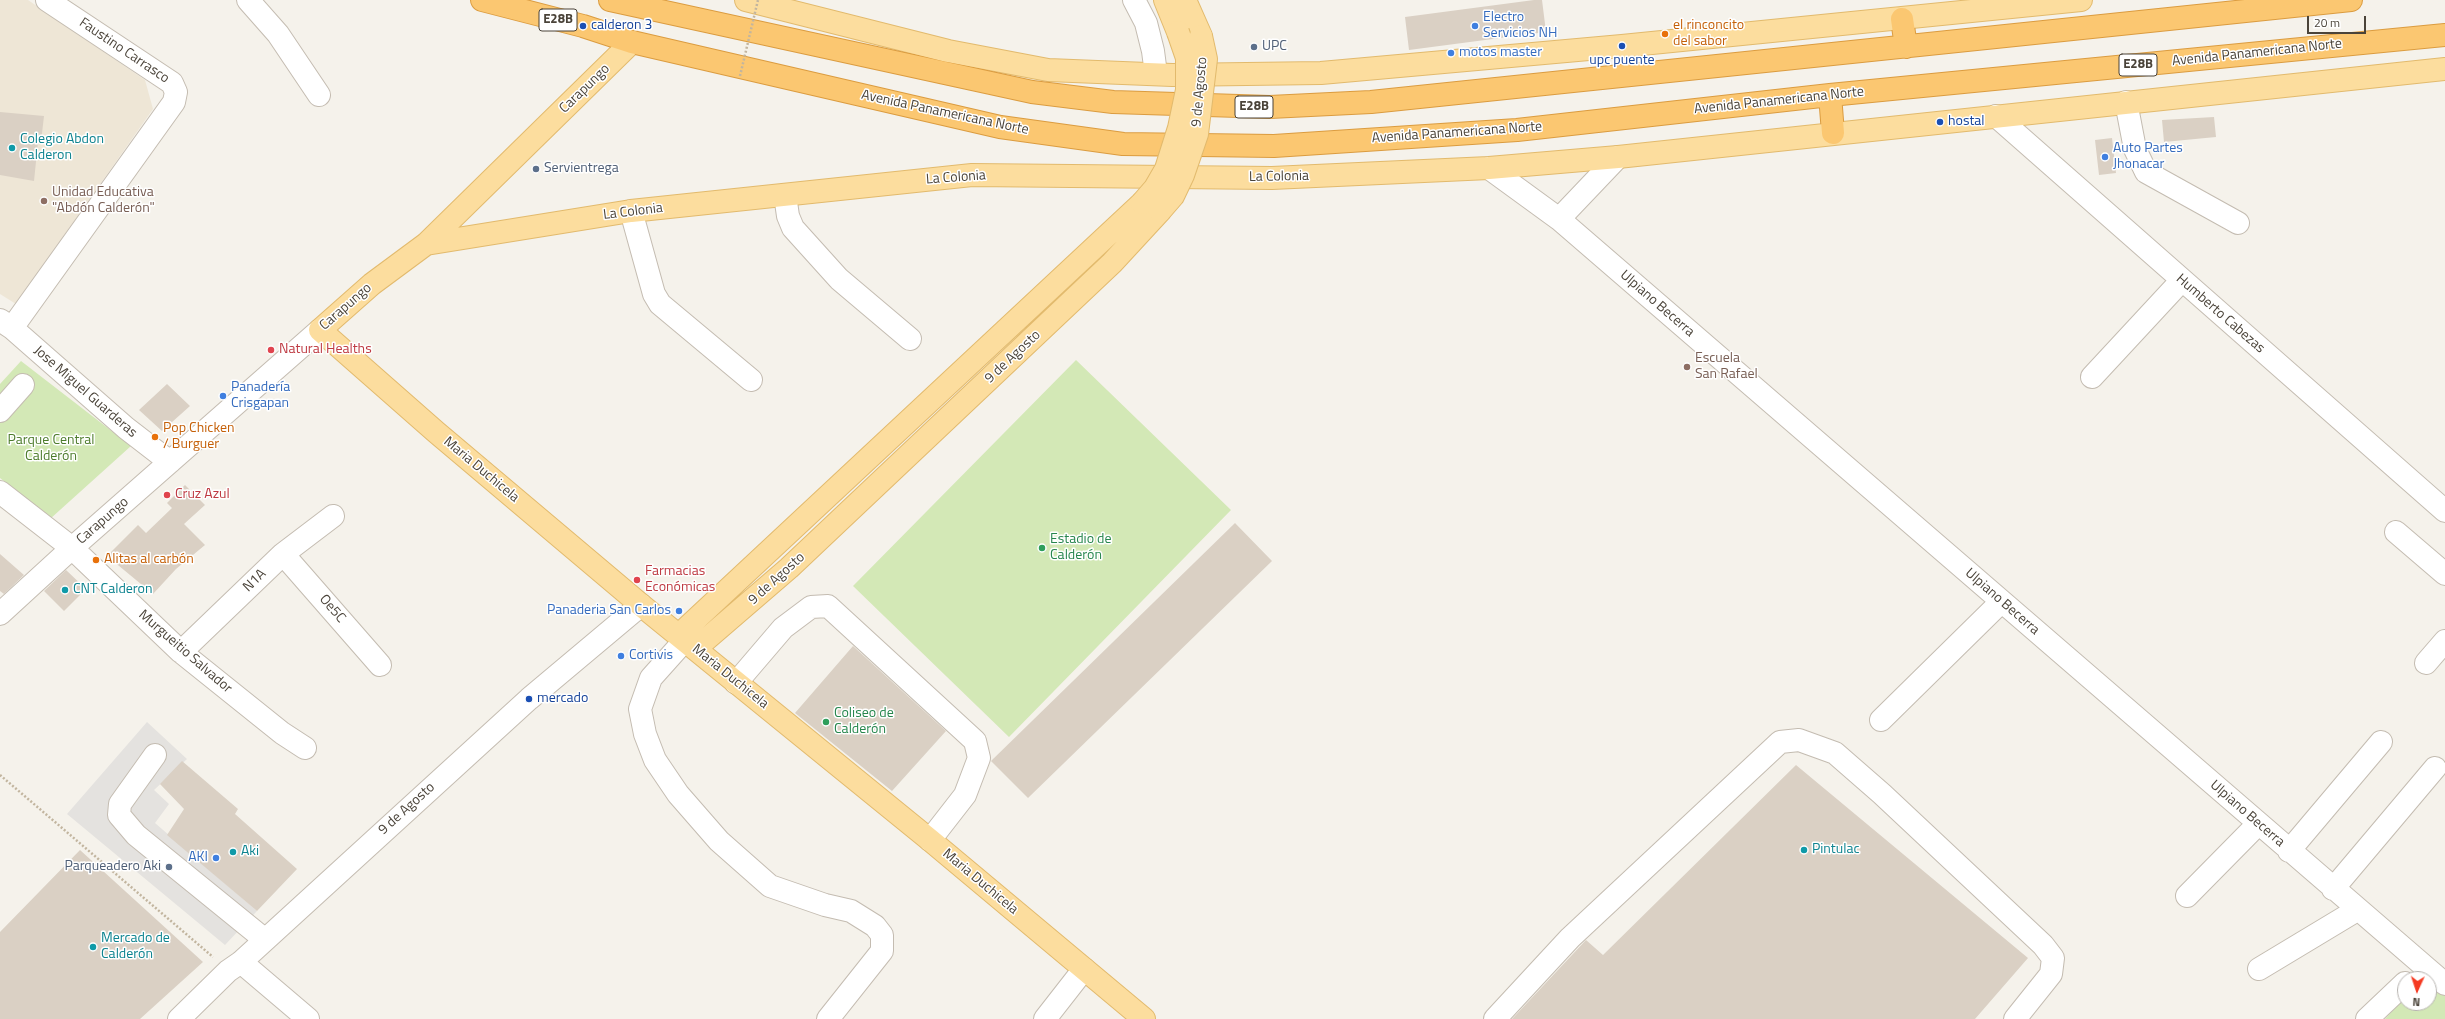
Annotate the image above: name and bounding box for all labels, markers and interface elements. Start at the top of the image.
scale bar [2309,8,2368,34]
road number: E28B [539,9,577,31]
place label: Electro Servicios NH [1483,10,1557,42]
text: 20 m [2314,13,2340,32]
street label: Faustino Carrasco [76,15,172,87]
place label: calderon 3 [591,18,652,34]
place label: el rinconcito del sabor [1673,18,1744,50]
marker: calderon 3 [578,21,588,31]
marker: Electro Servicios NH [1470,21,1480,31]
marker: el rinconcito del sabor [1660,29,1670,39]
street label: Avenida Panamericana Norte [2171,36,2343,70]
place label: UPC [1262,39,1287,55]
marker: upc puente [1617,41,1627,51]
marker: UPC [1249,42,1259,52]
place label: motos master [1459,45,1542,61]
marker: motos master [1446,48,1456,58]
place label: upc puente [1589,53,1655,69]
road number: E28B [2119,54,2157,76]
street label: 9 de Agosto [1189,56,1211,128]
street label: Carapungo [556,61,614,117]
street label: Avenida Panamericana Norte [1693,84,1865,118]
street label: Avenida Panamericana Norte [860,87,1030,139]
road number: E28B [1235,96,1273,118]
place label: hostal [1948,114,1985,130]
marker: hostal [1935,117,1945,127]
street label: Avenida Panamericana Norte [1371,119,1543,147]
place label: Colegio Abdon Calderon [20,132,104,164]
place label: Auto Partes Jhonacar [2113,141,2183,174]
marker: Colegio Abdon Calderon [7,143,17,153]
marker: Auto Partes Jhonacar [2100,152,2110,162]
place label: Servientrega [544,161,619,177]
marker: Servientrega [531,164,541,174]
street label: La Colonia [926,168,986,188]
street label: La Colonia [1249,168,1309,186]
place label: Unidad Educativa "Abdón Calderón" [52,185,155,218]
marker: Unidad Educativa "Abdón Calderón" [39,196,49,206]
street label: La Colonia [602,200,664,224]
street label: Ulpiano Becerra [1616,267,1698,341]
street label: Humberto Cabezas [2172,271,2268,357]
street label: Carapungo [317,280,375,334]
street label: 9 de Agosto [982,327,1044,387]
place label: Natural Healths [279,342,372,358]
street label: Jose Miguel Guarderas [30,343,140,441]
marker: Natural Healths [266,345,276,355]
place label: Escuela San Rafael [1695,351,1758,384]
marker: Escuela San Rafael [1682,362,1692,372]
place label: Panadería Crisgapan [231,380,290,412]
marker: Panadería Crisgapan [218,391,228,401]
place label: Pop Chicken / Burguer [163,421,235,454]
marker: Pop Chicken / Burguer [150,432,160,442]
park label: Parque Central Calderón [8,433,94,466]
street label: Maria Duchicela [440,434,522,506]
place label: Cruz Azul [175,487,230,503]
marker: Cruz Azul [162,490,172,500]
street label: Carapungo [74,494,132,548]
place label: Estadio de Calderón [1050,532,1112,564]
marker: Estadio de Calderón [1037,543,1047,553]
street label: 9 de Agosto [745,549,809,609]
place label: Alitas al carbón [104,552,194,568]
marker: Alitas al carbón [91,555,101,565]
place label: Farmacias Económicas [645,564,715,596]
street label: Ulpiano Becerra [1961,565,2043,639]
street label: N1A [240,566,270,596]
marker: Farmacias Económicas [632,575,642,585]
place label: CNT Calderon [73,582,152,598]
marker: CNT Calderon [60,585,70,595]
street label: Oe5C [315,592,349,626]
place label: Panaderia San Carlos [547,603,671,619]
marker: Panaderia San Carlos [674,606,684,616]
street label: Murgueitio Salvador [135,607,235,697]
street label: Maria Duchicela [688,641,772,713]
place label: Cortivis [629,648,673,664]
marker: Cortivis [616,651,626,661]
place label: mercado [537,691,588,707]
marker: mercado [524,694,534,704]
place label: Coliseo de Calderón [834,706,894,738]
marker: Coliseo de Calderón [821,717,831,727]
street label: Ulpiano Becerra [2206,777,2288,851]
street label: 9 de Agosto [375,779,439,839]
place label: Pintulac [1812,842,1860,858]
place label: Aki [241,844,259,860]
marker: Pintulac [1799,845,1809,855]
street label: Maria Duchicela [939,846,1021,918]
marker: Aki [228,847,238,857]
place label: AKI [188,850,208,866]
marker: AKI [211,853,221,863]
place label: Parqueadero Aki [64,859,161,875]
marker: Parqueadero Aki [164,862,174,872]
place label: Mercado de Calderón [101,931,170,964]
marker: Mercado de Calderón [88,942,98,952]
north arrow [2397,971,2437,1011]
text: N [2412,994,2421,1010]

